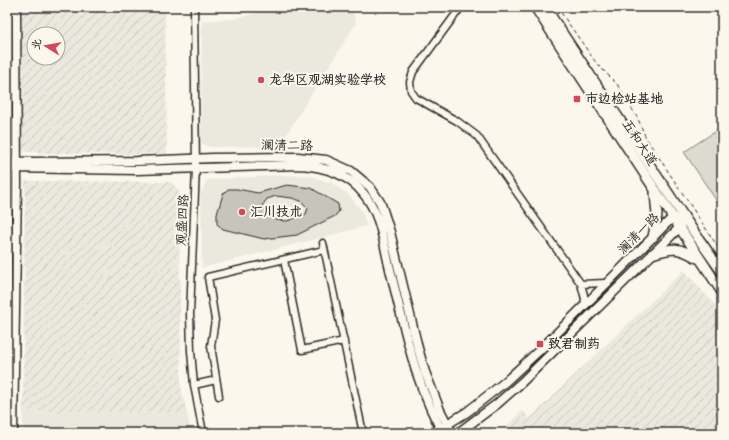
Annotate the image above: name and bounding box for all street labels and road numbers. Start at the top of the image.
street label: 五和大道 [618,117,660,169]
street label: 澜清二路 [261,137,313,155]
street label: 观盛四路 [173,194,193,246]
street label: 澜清一路 [615,210,663,258]

